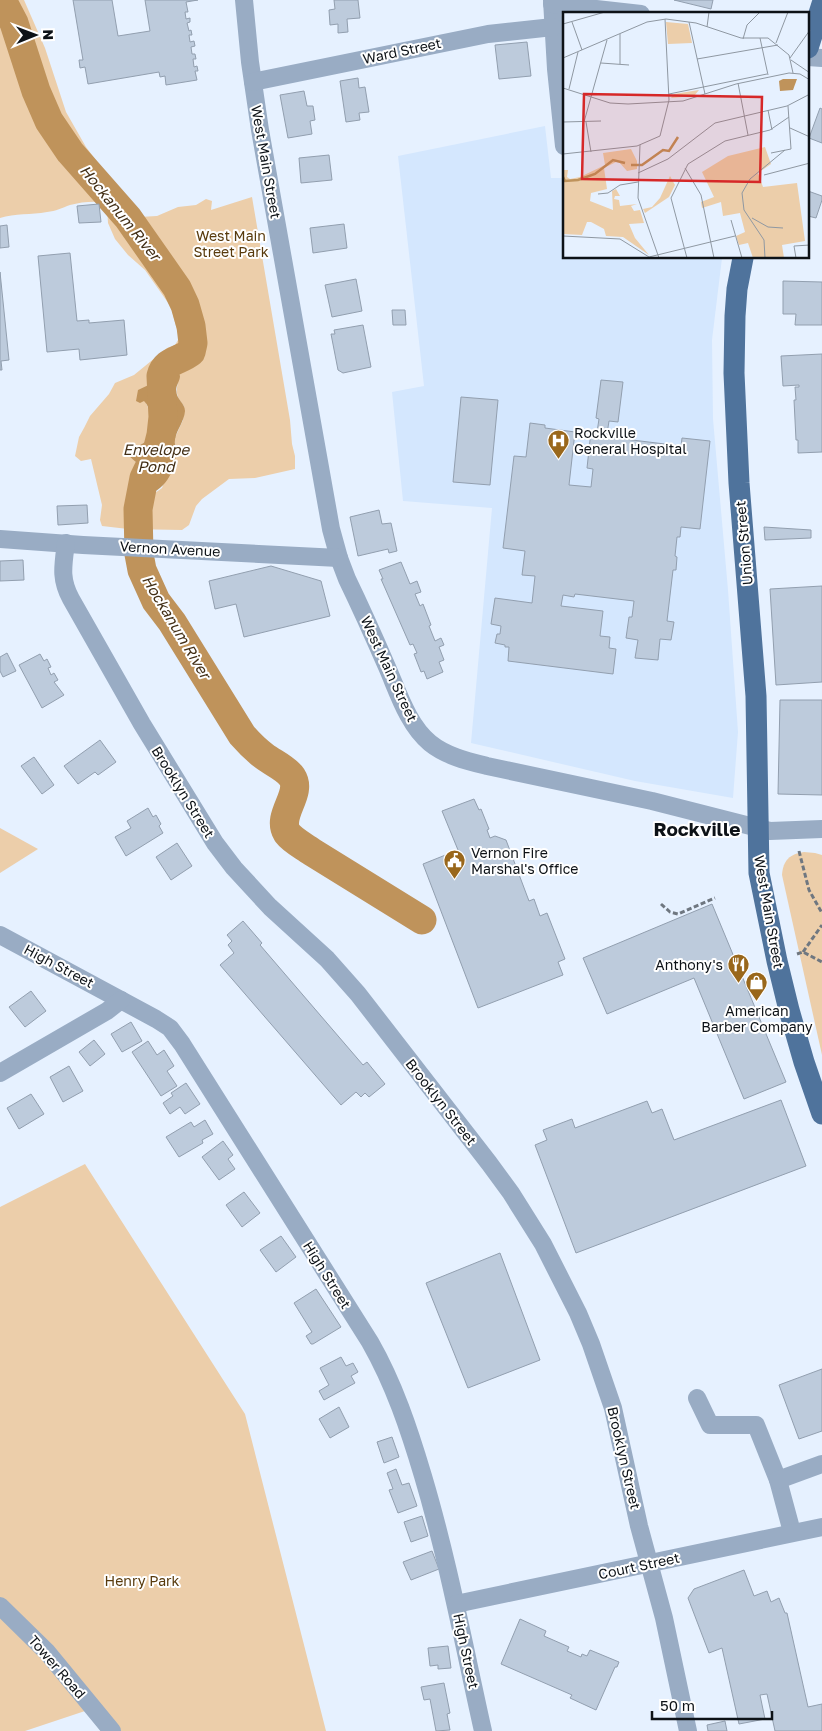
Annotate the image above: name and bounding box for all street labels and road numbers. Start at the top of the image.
street label: Ward Street [361,34,443,67]
street label: West Main Street [248,104,285,220]
street label: Union Street [731,500,756,586]
street label: Vernon Avenue [119,537,221,560]
street label: West Main Street [357,613,421,724]
street label: Brooklyn Street [148,743,218,841]
street label: West Main Street [751,854,788,970]
street label: High Street [21,940,97,991]
street label: Brooklyn Street [402,1055,480,1148]
street label: High Street [300,1238,355,1312]
street label: Brooklyn Street [604,1405,645,1511]
street label: Court Street [597,1549,681,1582]
street label: High Street [450,1612,483,1690]
street label: Tower Road [25,1632,89,1702]

